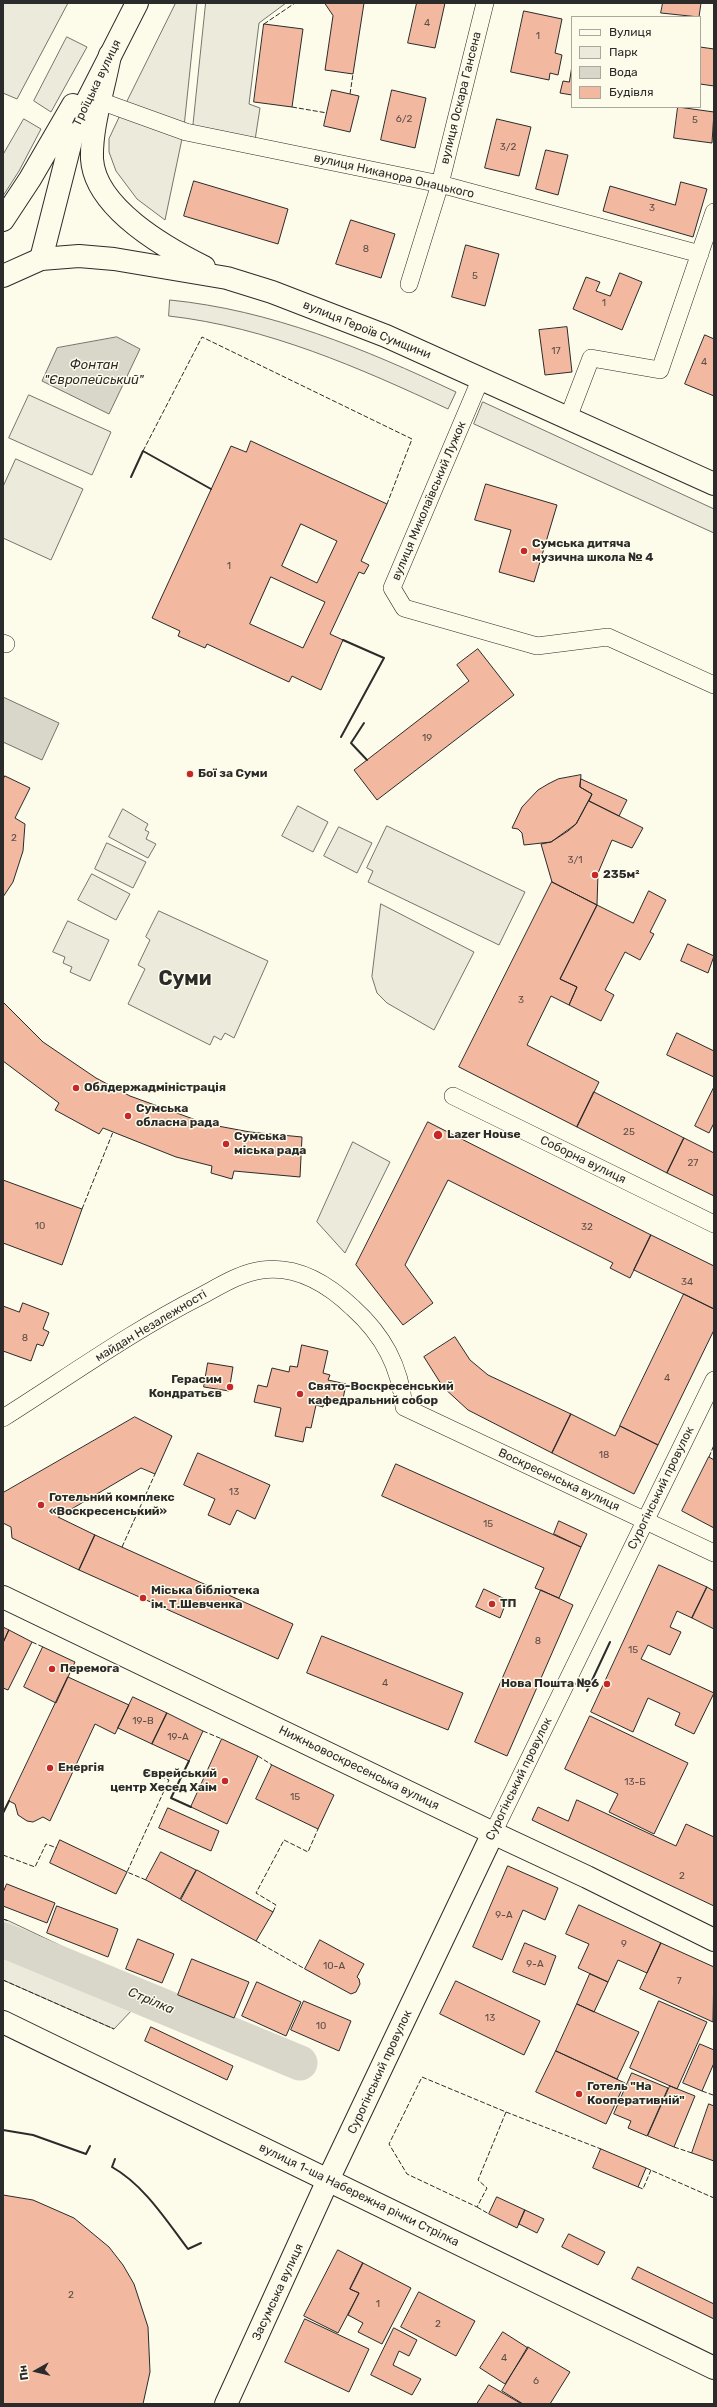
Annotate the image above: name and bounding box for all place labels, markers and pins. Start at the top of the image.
place label: Сумська дитяча музична школа № 4 [532,537,653,565]
marker: Сумська дитяча музична школа № 4 [519,546,529,556]
place label: Бої за Суми [198,767,267,781]
marker: Бої за Суми [185,769,195,779]
place label: 235м² [603,868,639,882]
marker: 235м² [590,870,600,880]
place label: Облдержадміністрація [84,1081,226,1095]
marker: Облдержадміністрація [71,1083,81,1093]
place label: Сумська обласна рада [136,1102,219,1130]
marker: Сумська обласна рада [123,1111,133,1121]
place label: Lazer House [447,1128,521,1142]
marker: Lazer House [432,1129,444,1141]
place label: Сумська міська рада [234,1130,306,1158]
marker: Сумська міська рада [221,1139,231,1149]
place label: Герасим Кондратьєв [149,1373,222,1401]
place label: Свято-Воскресенський кафедральний собор [308,1380,454,1408]
marker: Герасим Кондратьєв [225,1382,235,1392]
marker: Свято-Воскресенський кафедральний собор [295,1389,305,1399]
place label: Готельний комплекс «Воскресенський» [49,1491,174,1519]
marker: Готельний комплекс «Воскресенський» [36,1500,46,1510]
place label: Міська бібліотека ім. Т.Шевченка [151,1584,260,1612]
marker: Міська бібліотека ім. Т.Шевченка [138,1593,148,1603]
place label: ТП [500,1597,516,1611]
marker: ТП [487,1599,497,1609]
place label: Перемога [60,1662,119,1676]
marker: Перемога [47,1664,57,1674]
place label: Нова Пошта №6 [501,1677,599,1691]
marker: Нова Пошта №6 [602,1679,612,1689]
place label: Енергія [58,1761,104,1775]
marker: Енергія [45,1763,55,1773]
place label: Єврейський центр Хесед Хаім [110,1767,217,1795]
marker: Єврейський центр Хесед Хаім [220,1776,230,1786]
place label: Готель "На Кооперативній" [587,2080,685,2108]
marker: Готель "На Кооперативній" [574,2089,584,2099]

